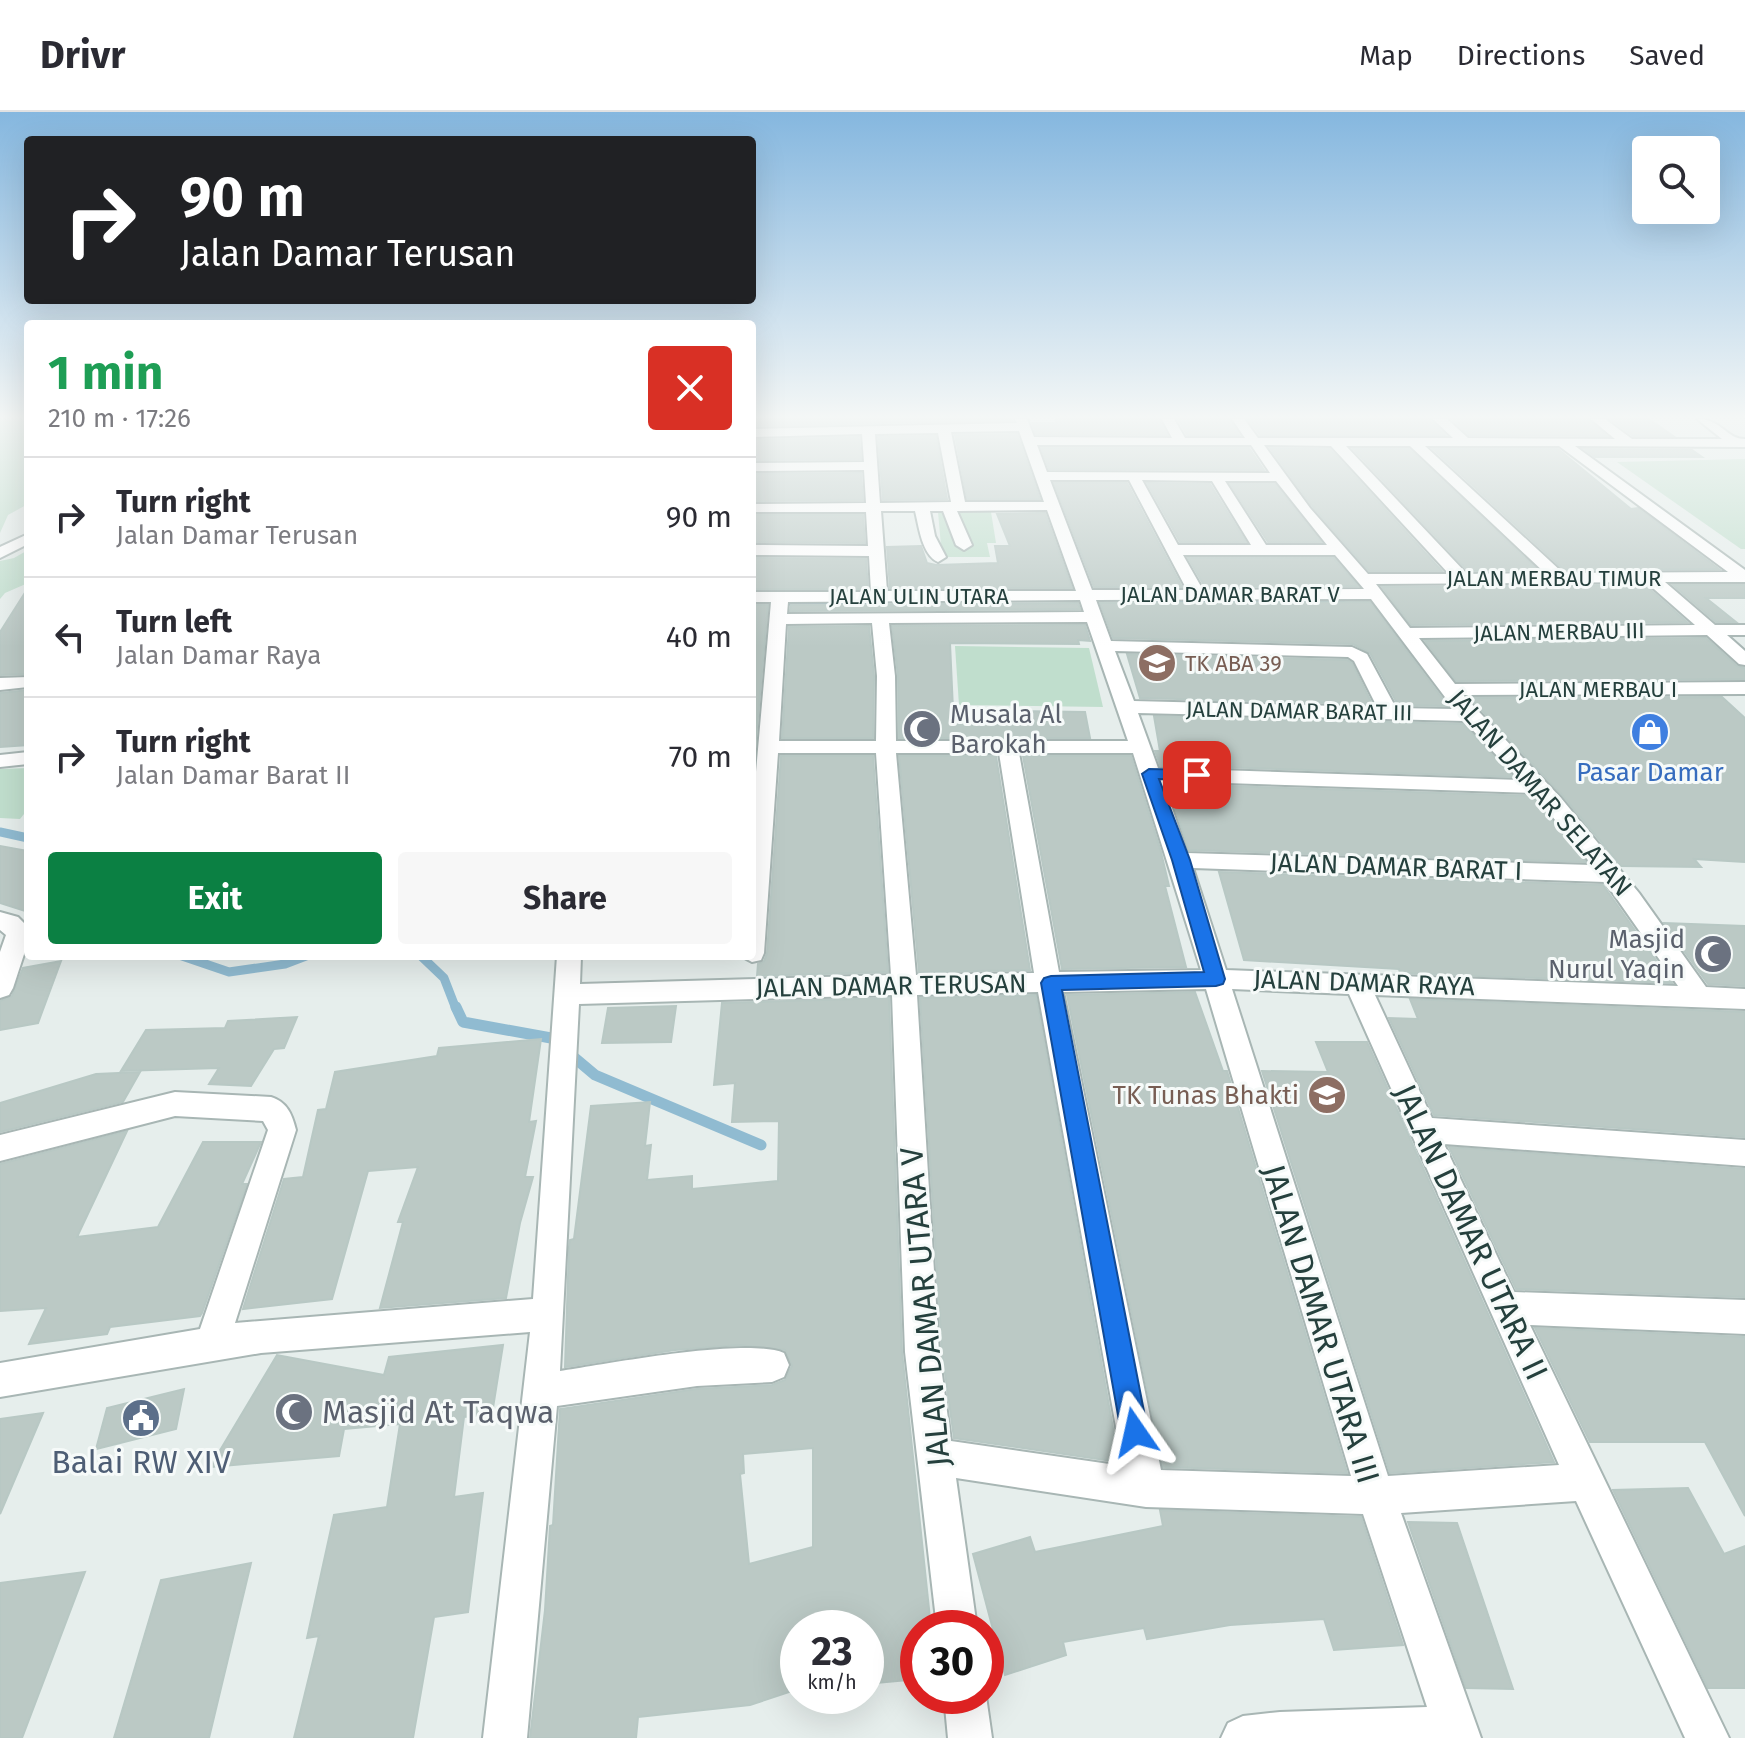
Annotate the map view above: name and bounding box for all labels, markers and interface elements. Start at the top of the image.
text: Drivr [40,32,125,78]
text: Map [1359,39,1413,72]
text: Directions [1457,39,1585,72]
text: Saved [1629,39,1705,72]
map controls [1632,136,1720,224]
button: search [1632,136,1720,224]
text: 90 m [180,164,305,231]
icon: right [48,168,152,272]
text: Jalan Damar Terusan [180,232,515,276]
text: 1 min [48,344,163,402]
button: close [648,346,732,430]
text: 210 m · 17:26 [48,403,191,434]
text: Turn right [116,484,251,520]
icon: right [48,495,92,539]
text: 90 m [666,499,732,535]
text: Jalan Damar Terusan [116,520,358,551]
street label: JALAN MERBAU TIMUR [1447,565,1661,592]
street label: JALAN DAMAR BARAT V [1120,581,1340,608]
street label: JALAN ULIN UTARA [829,583,1009,610]
text: Turn left [116,604,232,640]
icon: left [48,615,92,659]
street label: JALAN MERBAU III [1473,617,1645,647]
text: 40 m [666,619,732,655]
text: Jalan Damar Raya [116,640,321,671]
school or university icon: TK ABA 39 [1136,642,1178,684]
place label: TK ABA 39 [1185,650,1282,677]
street label: JALAN MERBAU I [1519,676,1677,703]
street label: JALAN DAMAR SELATAN [1442,683,1638,903]
street label: JALAN DAMAR BARAT III [1186,696,1412,726]
place label: Musala Al Barokah [950,699,1063,760]
mosque icon: Musala Al Barokah [901,708,943,750]
shop icon: Pasar Damar [1629,711,1671,753]
text: Turn right [116,724,251,760]
icon: right [48,735,92,779]
text: 70 m [669,739,732,775]
pin [1163,741,1231,809]
icon: arrive [1175,753,1219,797]
place label: Pasar Damar [1576,757,1724,788]
text: Jalan Damar Barat II [116,760,350,791]
street label: JALAN DAMAR BARAT I [1269,847,1523,887]
button: Exit [48,852,382,944]
button: Share [398,852,732,944]
place label: Masjid Nurul Yaqin [1548,924,1685,985]
mosque icon: Masjid Nurul Yaqin [1692,933,1734,975]
street label: JALAN DAMAR RAYA [1253,964,1475,1002]
street label: JALAN DAMAR TERUSAN [755,968,1027,1004]
school or university icon: TK Tunas Bhakti [1306,1074,1348,1116]
street label: JALAN DAMAR UTARA II [1386,1078,1556,1386]
place label: TK Tunas Bhakti [1112,1080,1299,1111]
street label: JALAN DAMAR UTARA V [892,1145,958,1468]
street label: JALAN DAMAR UTARA III [1254,1160,1388,1488]
position arrow [1093,1390,1177,1474]
mosque icon: Masjid At Taqwa [273,1391,315,1433]
place label: Masjid At Taqwa [322,1393,554,1431]
public building icon: Balai RW XIV [120,1397,162,1439]
place label: Balai RW XIV [51,1443,231,1481]
speed limit sign: 30 [900,1610,1004,1714]
text: 23 [811,1628,853,1676]
text: km/h [807,1670,857,1694]

